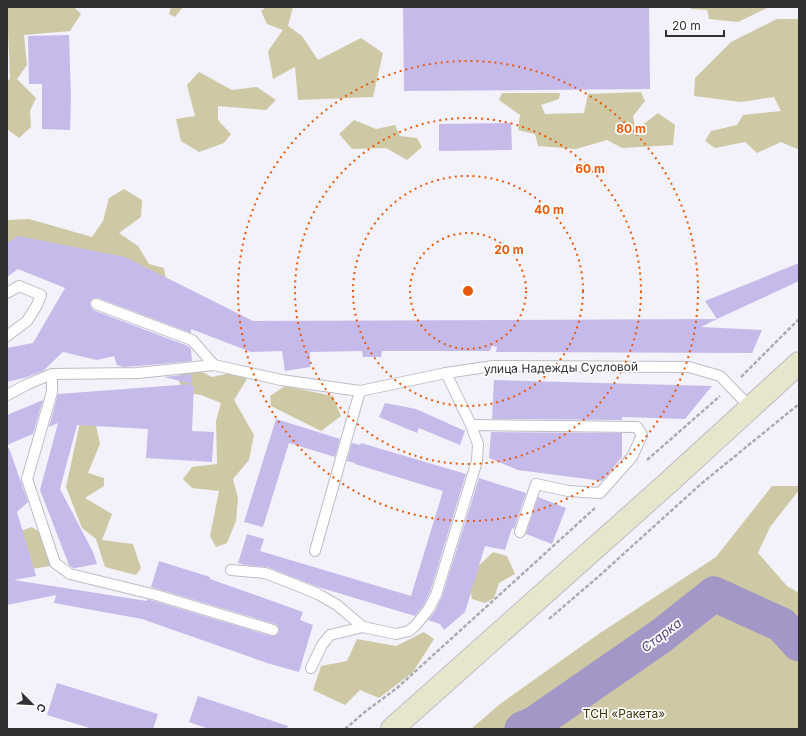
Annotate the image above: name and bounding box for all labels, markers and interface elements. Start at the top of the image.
scale bar [666,12,724,38]
text: 20 m [672,18,701,33]
text: 80 m [616,121,646,136]
text: 60 m [575,161,605,176]
text: 40 m [534,202,564,217]
text: 20 m [494,242,524,257]
centre of rings [461,284,475,298]
street label: улица Надежды Сусловой [484,359,638,376]
water label: Старка [638,615,684,655]
north arrow [12,684,52,724]
text: С [33,702,49,715]
park label: ТСН «Ракета» [583,706,665,721]

